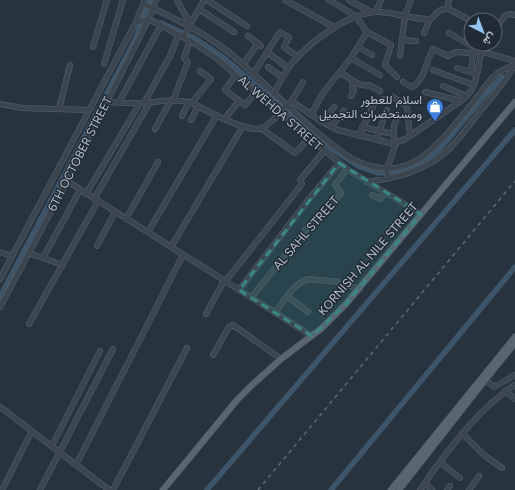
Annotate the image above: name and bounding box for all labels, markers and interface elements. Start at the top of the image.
north arrow [463,12,503,52]
text: ش [480,30,499,48]
street label: AL WEHDA STREET [235,73,325,154]
place label: اسلام للعطور ومستحضرات التجميل [319,93,422,122]
street label: 6TH OCTOBER STREET [45,94,115,214]
shop icon: اسلام للعطور ومستحضرات التجميل [425,97,445,122]
street label: AL SAHL STREET [270,193,342,273]
street label: KORNISH AL NILE STREET [315,200,421,318]

